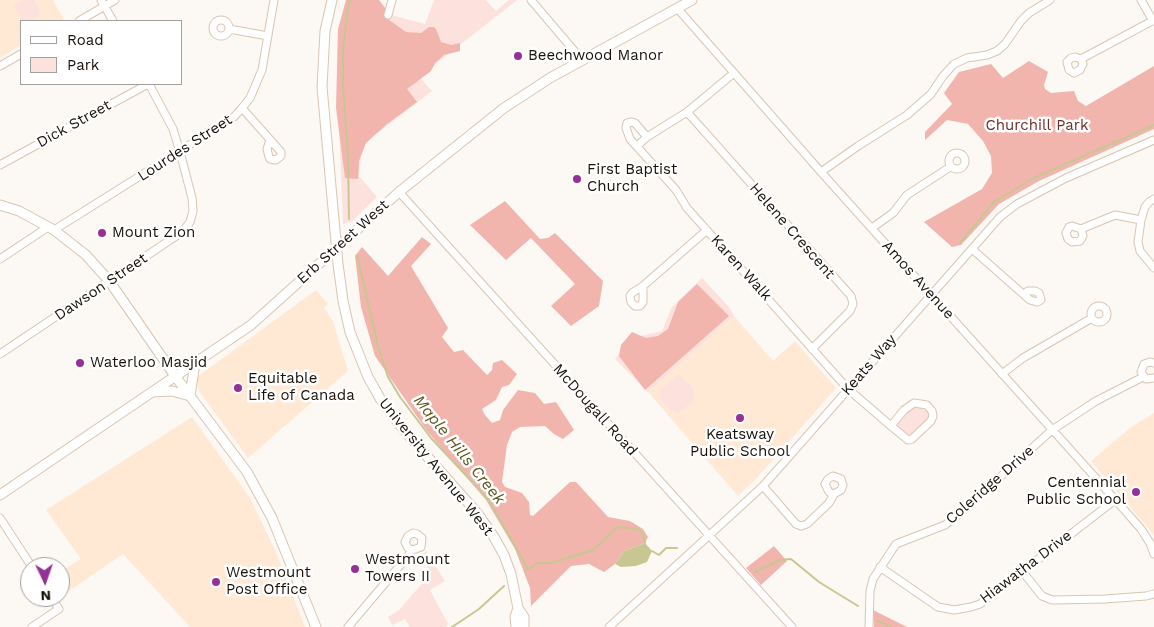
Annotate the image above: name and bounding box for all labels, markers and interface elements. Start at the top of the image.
legend [20,20,182,85]
text: Road [67,31,104,49]
place label: Beechwood Manor [528,47,663,65]
marker: Beechwood Manor [512,50,524,62]
text: Park [67,56,99,74]
street label: Dick Street [34,96,114,152]
street label: Lourdes Street [134,111,236,185]
park label: Churchill Park [986,117,1088,135]
place label: First Baptist Church [587,161,677,196]
marker: First Baptist Church [571,173,583,185]
street label: Helene Crescent [745,179,839,283]
street label: Erb Street West [293,196,393,288]
place label: Mount Zion [112,224,195,242]
marker: Mount Zion [96,227,108,239]
street label: Karen Walk [707,231,775,305]
street label: Amos Avenue [878,237,958,323]
street label: Dawson Street [51,249,151,325]
street label: Keats Way [838,331,900,399]
place label: Waterloo Masjid [90,354,207,372]
marker: Waterloo Masjid [74,357,86,369]
street label: McDougall Road [549,360,641,460]
place label: Equitable Life of Canada [248,370,355,405]
marker: Equitable Life of Canada [232,382,244,394]
water label: Maple Hills Creek [409,392,509,508]
street label: University Avenue West [375,394,497,540]
marker: Keatsway Public School [734,412,746,424]
place label: Keatsway Public School [690,426,790,461]
street label: Coleridge Drive [942,442,1038,528]
place label: Centennial Public School [1026,474,1126,509]
marker: Centennial Public School [1130,486,1142,498]
street label: Hiawatha Drive [977,527,1075,607]
place label: Westmount Towers II [365,551,450,586]
north arrow [20,557,70,607]
marker: Westmount Towers II [349,563,361,575]
place label: Westmount Post Office [226,564,311,599]
marker: Westmount Post Office [210,576,222,588]
text: N [40,588,51,604]

